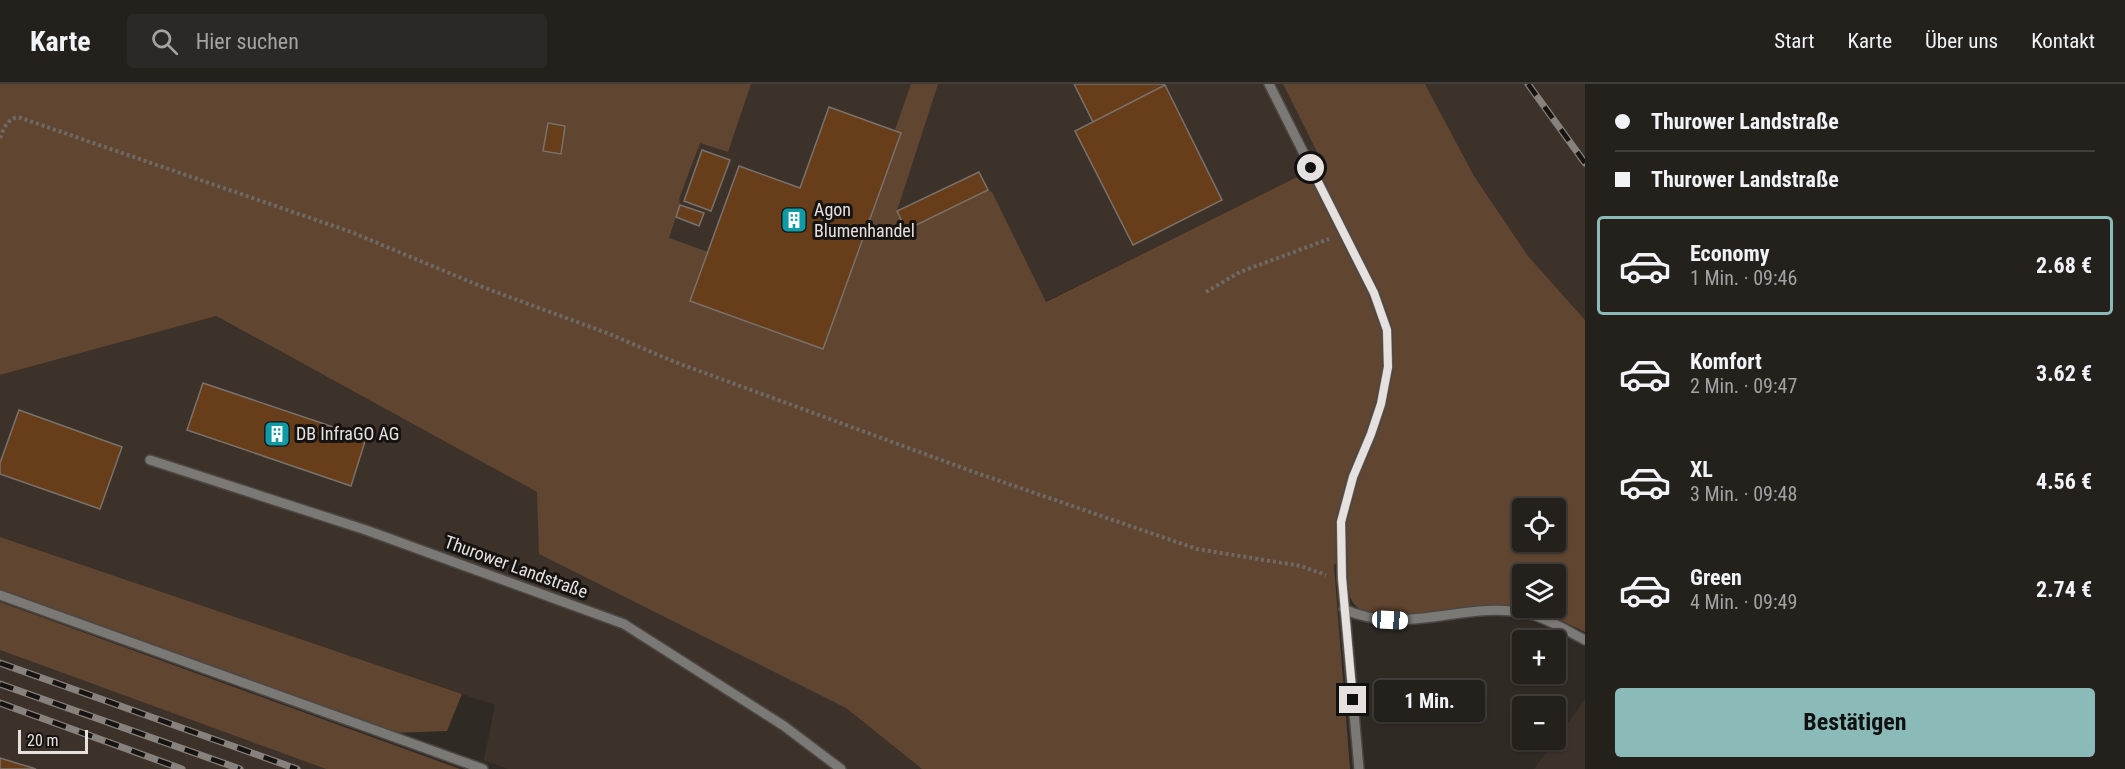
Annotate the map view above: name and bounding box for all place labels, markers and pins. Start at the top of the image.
place label: Agon Blumenhandel [814,199,915,241]
building icon: Agon Blumenhandel [779,205,809,235]
building icon: DB InfraGO AG [262,419,292,449]
place label: DB InfraGO AG [296,423,399,444]

